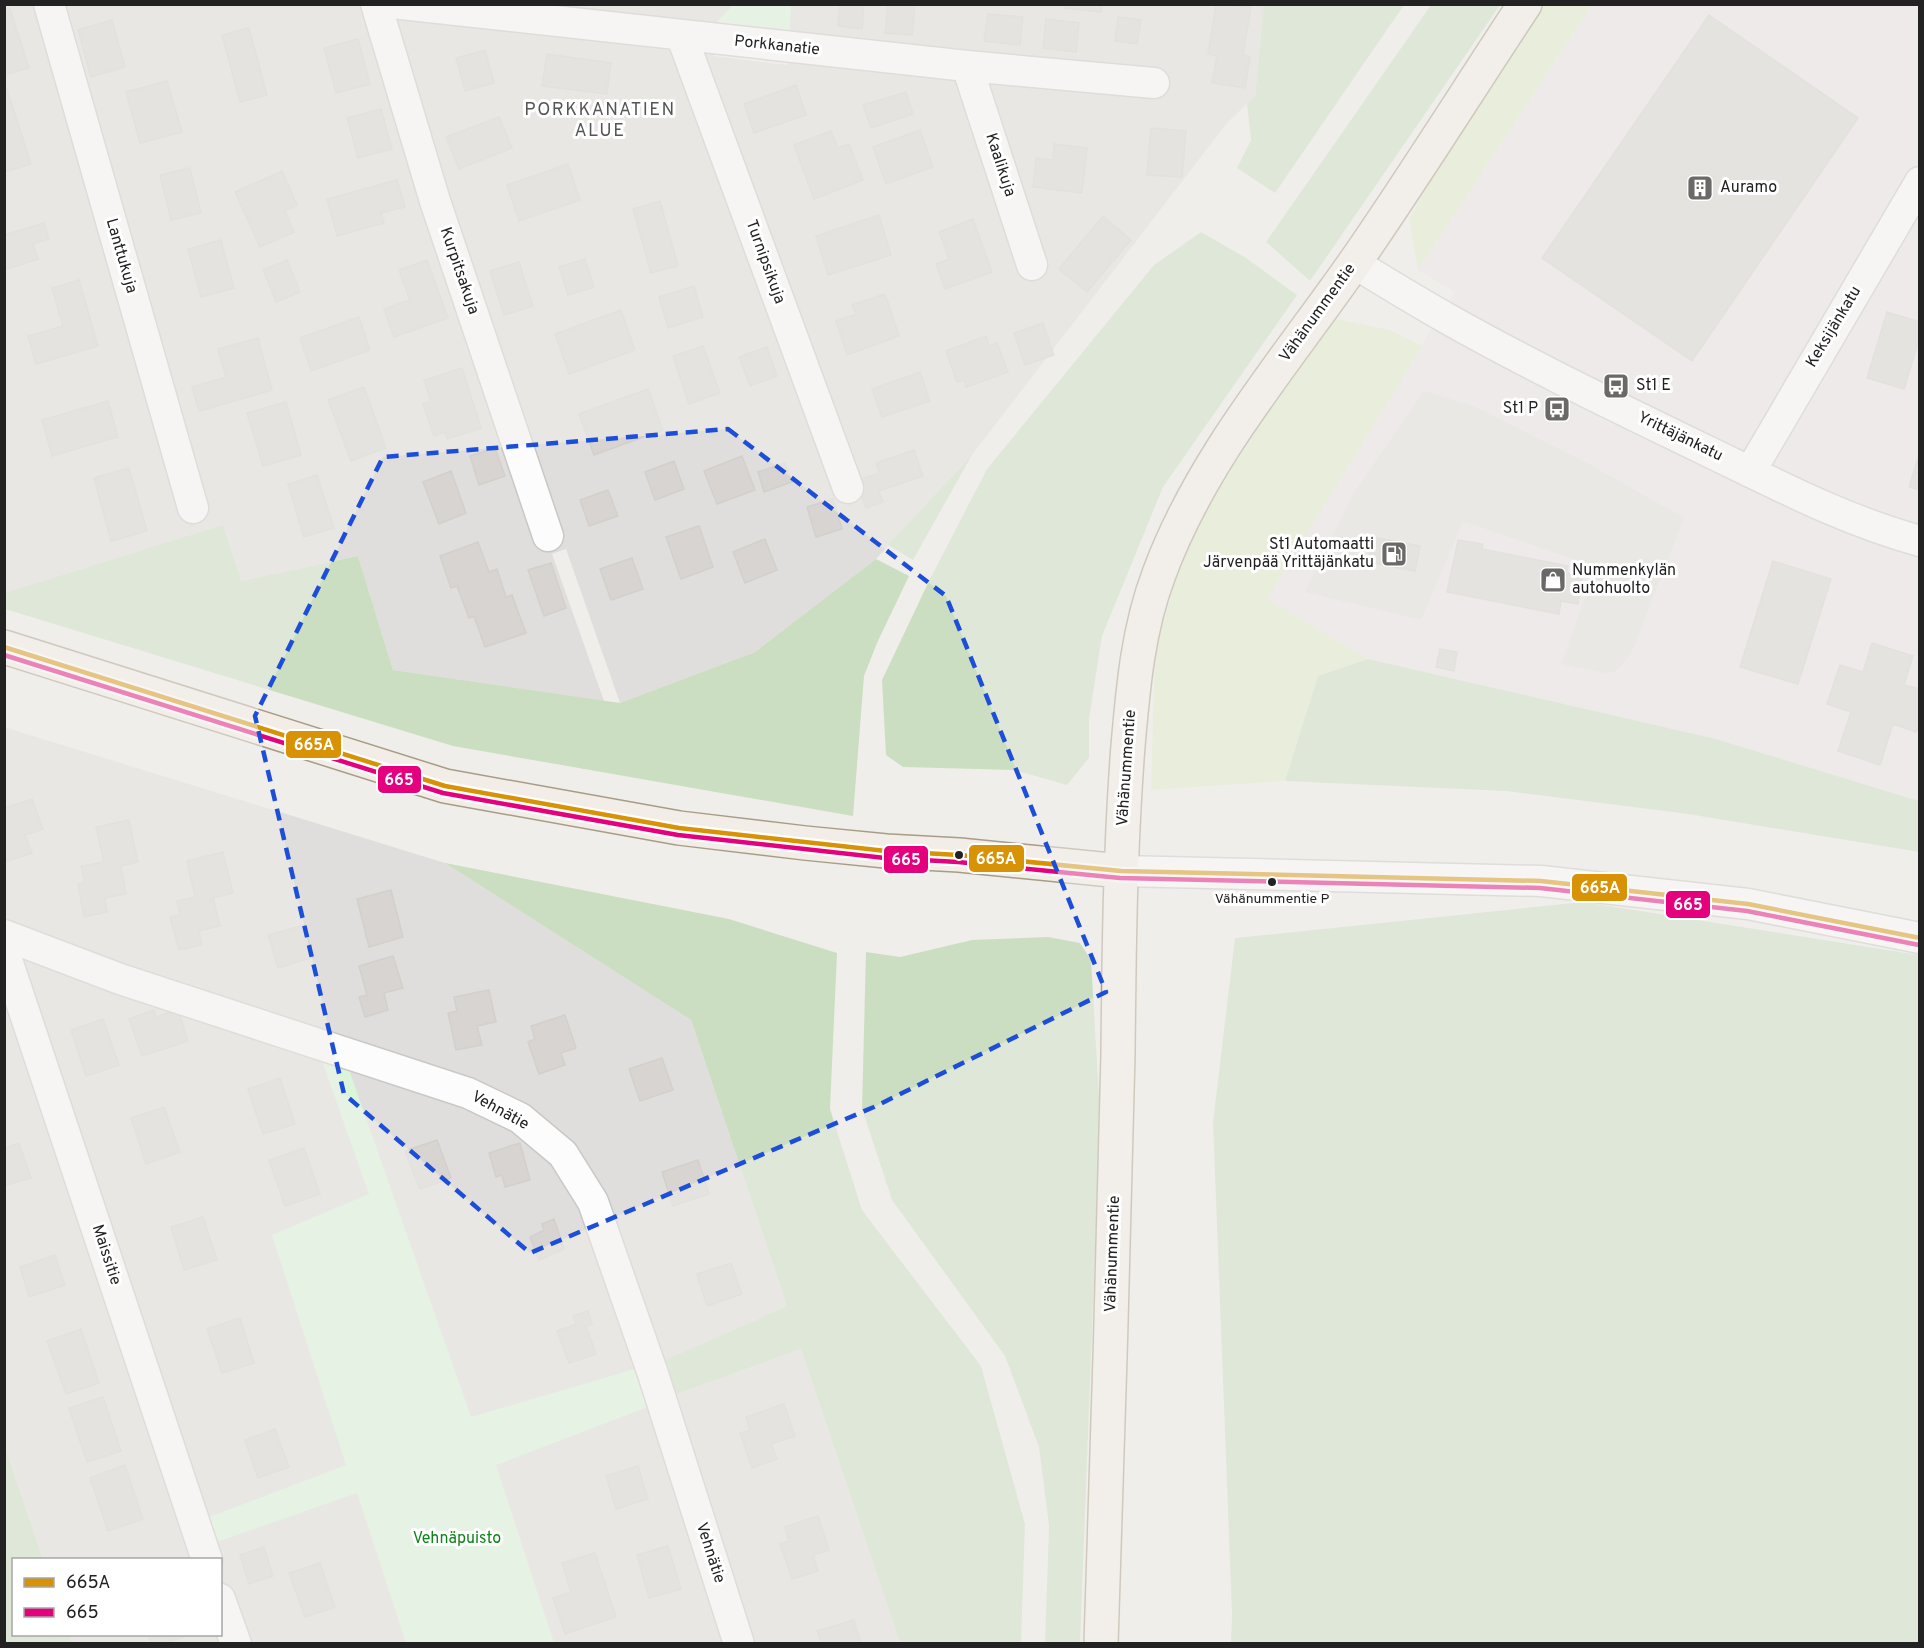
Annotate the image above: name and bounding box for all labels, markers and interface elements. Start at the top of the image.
street label: Porkkanatie [733,32,821,60]
district label: PORKKANATIEN ALUE [524,99,676,143]
street label: Kaalikuja [980,131,1020,199]
building icon: Auramo [1685,173,1715,203]
place label: Auramo [1720,178,1777,198]
street label: Lanttukuja [101,216,141,296]
street label: Turnipsikuja [741,217,789,307]
street label: Kurpitsakuja [435,225,483,317]
street label: Vähänummentie [1276,260,1360,366]
street label: Keksijänkatu [1802,283,1866,371]
bus stop icon: St1 E [1601,371,1631,401]
place label: St1 E [1636,376,1671,396]
bus stop icon: St1 P [1542,394,1572,424]
place label: St1 P [1503,399,1538,419]
street label: Yrittäjänkatu [1634,408,1726,466]
place label: St1 Automaatti Järvenpää Yrittäjänkatu [1203,535,1374,573]
fuel station icon: St1 Automaatti Järvenpää Yrittäjänkatu [1379,539,1409,569]
place label: Nummenkylän autohuolto [1572,561,1676,599]
shop icon: Nummenkylän autohuolto [1538,565,1568,595]
street label: Vähänummentie [1113,709,1141,827]
line badge: 665A [285,730,342,759]
text: 665A [294,736,334,756]
line badge: 665 [377,765,422,794]
text: 665 [384,771,414,791]
line badge: 665A [968,844,1025,873]
line badge: 665 [883,845,929,874]
unlabelled marker [953,849,965,861]
text: 665A [976,850,1016,870]
text: 665 [891,851,921,871]
line badge: 665A [1571,873,1628,902]
marker: Vähänummentie P [1266,876,1278,888]
text: 665A [1580,879,1620,899]
line badge: 665 [1665,890,1711,919]
place label: Vähänummentie P [1215,891,1329,908]
text: 665 [1673,896,1703,916]
street label: Vehnätie [468,1087,532,1135]
street label: Vähänummentie [1101,1195,1125,1313]
street label: Maissitie [87,1222,125,1288]
street label: Vehnätie [691,1520,729,1586]
park label: Vehnäpuisto [413,1529,501,1549]
legend [12,1558,222,1636]
text: 665A [66,1572,111,1595]
text: 665 [66,1602,99,1625]

